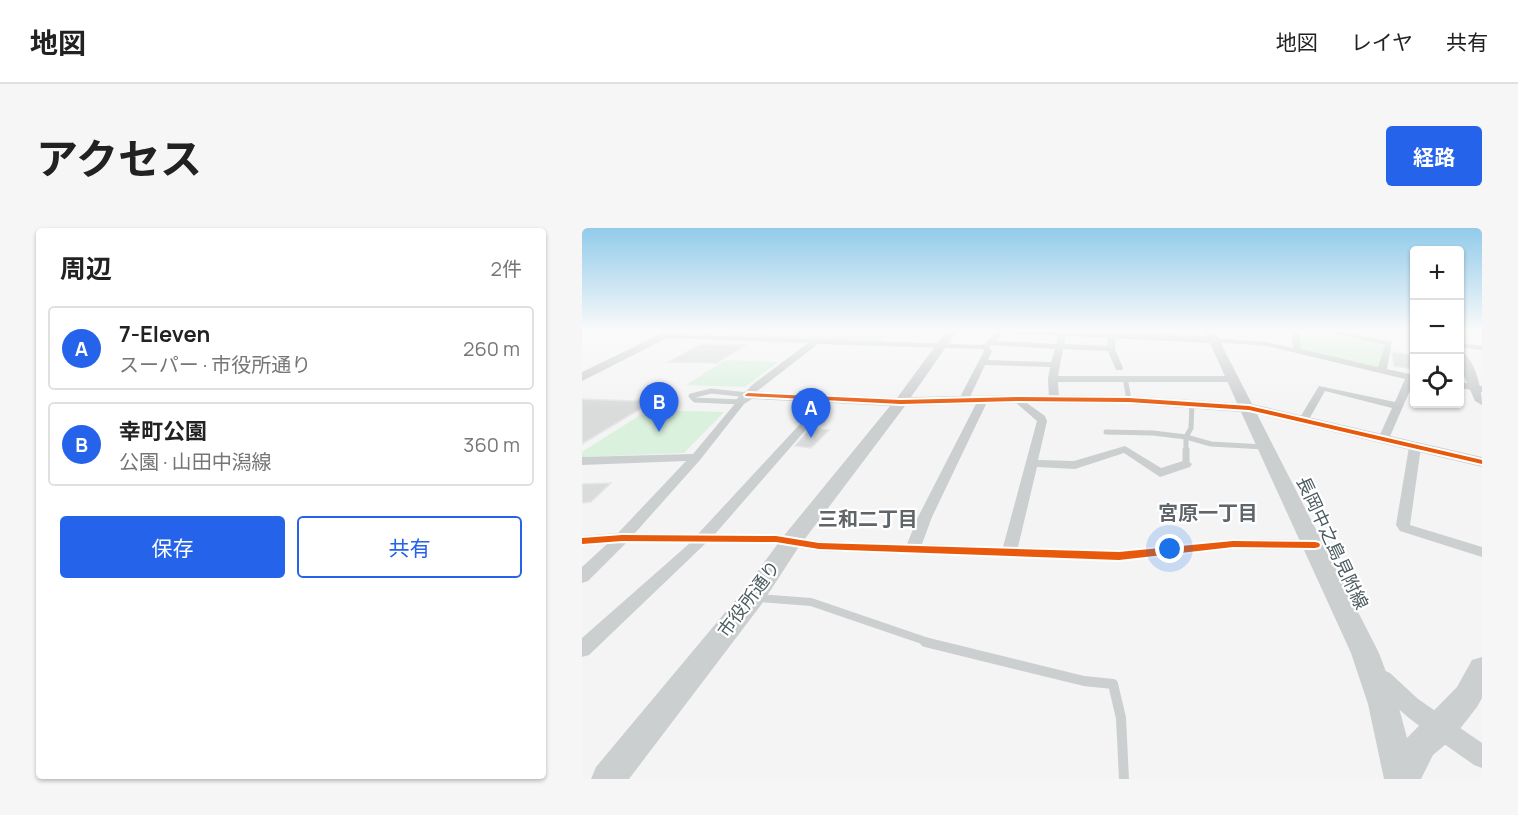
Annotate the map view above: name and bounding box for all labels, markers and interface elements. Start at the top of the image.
text: 地図 [30,23,86,61]
text: 地図 [1276,28,1318,56]
text: レイヤ [1351,28,1413,56]
text: 共有 [1446,28,1488,56]
button: 経路 [1386,126,1482,186]
text: アクセス [36,129,202,187]
map controls [1410,246,1464,408]
button: + [1410,246,1464,300]
text: 周辺 [60,250,112,286]
text: 2件 [491,255,522,282]
button: − [1410,300,1464,354]
text: 7-Eleven [119,319,210,349]
text: A [75,335,88,362]
text: 260 m [463,335,520,362]
text: スーパー · 市役所通り [119,351,311,378]
button: locate [1410,354,1464,408]
pin: B [640,382,679,432]
pin: A [792,388,830,438]
text: 幸町公園 [119,416,207,446]
text: B [75,431,88,458]
text: 360 m [463,431,520,458]
text: 公園 · 山田中潟線 [119,448,272,475]
street label: 長岡中之島見附線 [1292,472,1374,613]
district label: 宮原一丁目 [1158,499,1258,526]
district label: 三和二丁目 [818,505,918,532]
button: 保存 [60,516,285,578]
button: 共有 [297,516,522,578]
your location [1155,534,1184,563]
street label: 市役所通り [712,555,785,642]

